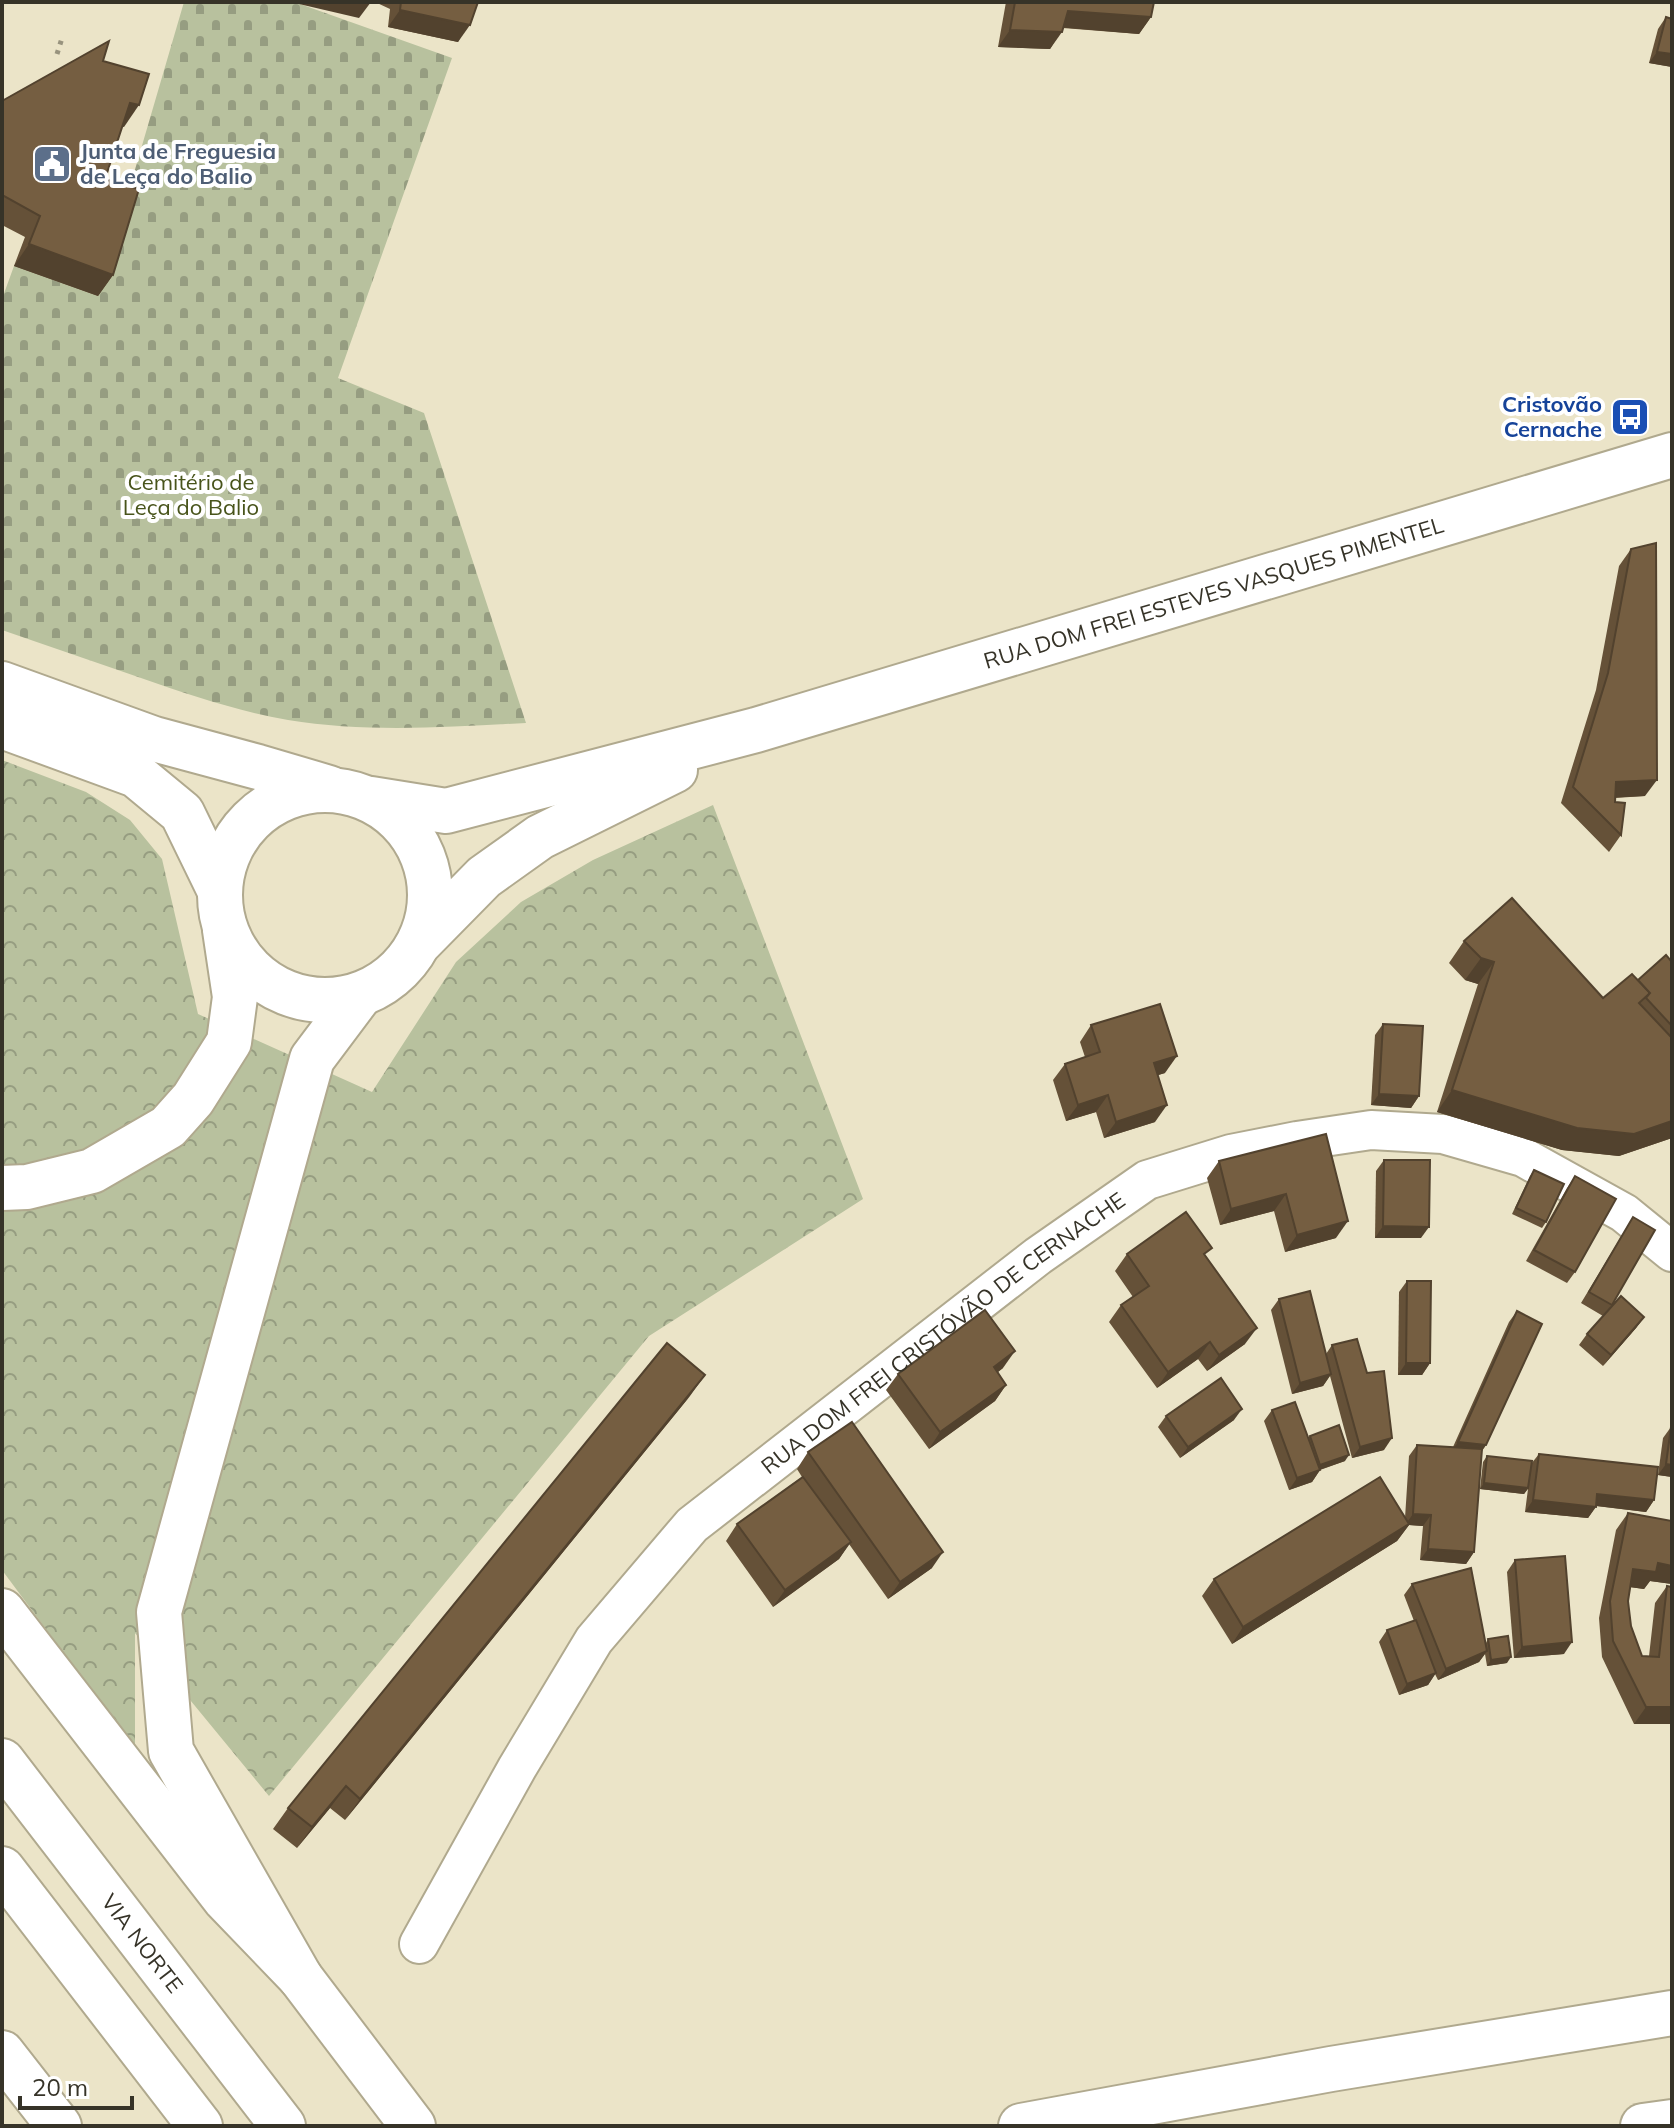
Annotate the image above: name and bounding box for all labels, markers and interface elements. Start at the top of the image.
place label: Junta de Freguesia de Leça do Balio [80,137,276,190]
public building icon: Junta de Freguesia de Leça do Balio [31,143,73,185]
place label: Cristovão Cernache [1502,390,1602,443]
bus stop icon: Cristovão Cernache [1609,396,1651,438]
park label: Cemitério de Leça do Balio [123,468,259,521]
street label: RUA DOM FREI ESTEVES VASQUES PIMENTEL [980,510,1447,675]
street label: RUA DOM FREI CRISTÓVÃO DE CERNACHE [755,1186,1130,1480]
street label: VIA NORTE [95,1888,189,1998]
scale bar [20,2060,132,2110]
text: 20 m [32,2072,88,2102]

